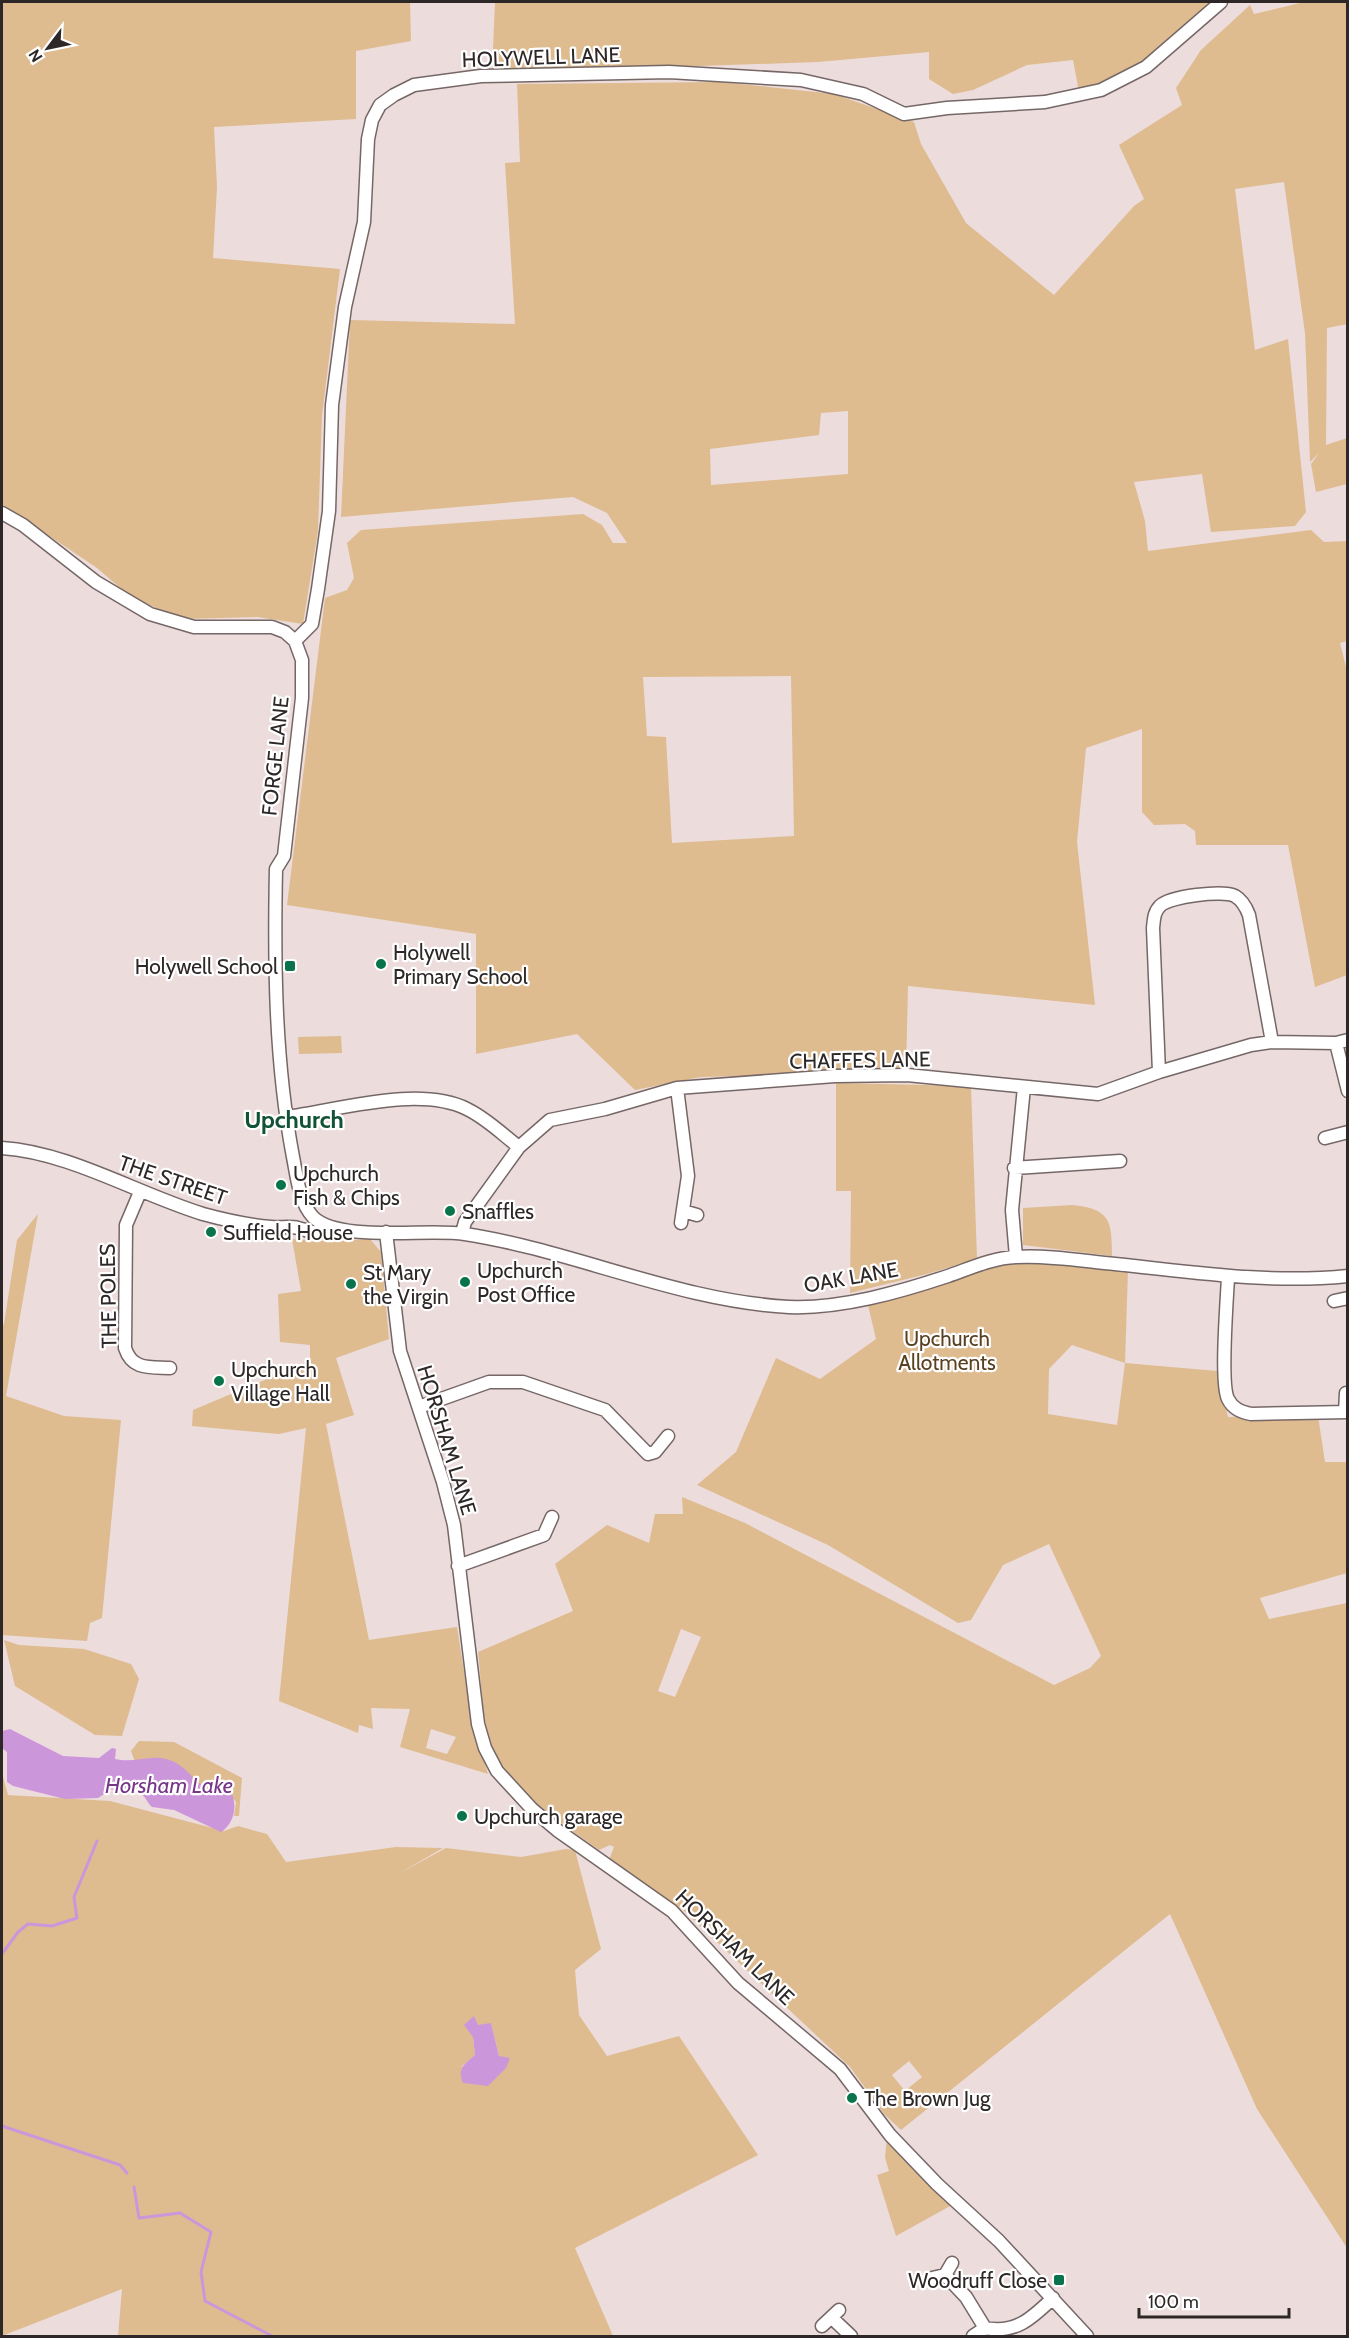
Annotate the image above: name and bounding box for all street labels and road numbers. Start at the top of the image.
street label: HOLYWELL LANE [461,42,621,72]
street label: FORGE LANE [256,695,294,817]
street label: CHAFFES LANE [789,1046,931,1074]
street label: THE STREET [116,1150,230,1210]
street label: THE POLES [95,1243,121,1349]
street label: OAK LANE [802,1256,900,1298]
street label: HORSHAM LANE [412,1362,482,1518]
street label: HORSHAM LANE [670,1884,800,2010]

